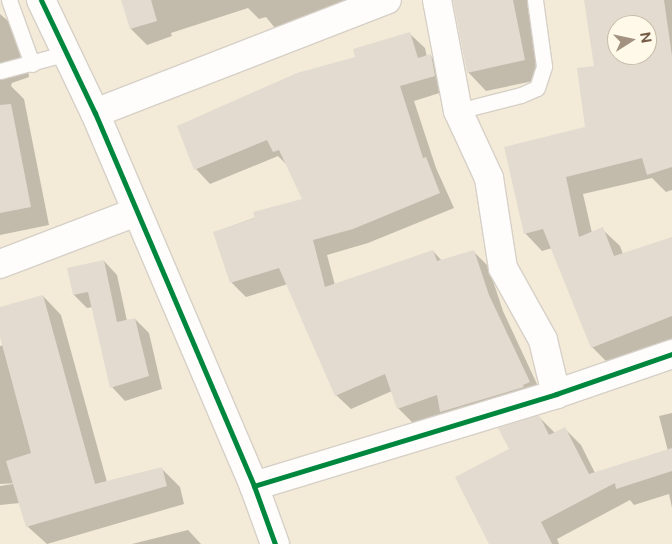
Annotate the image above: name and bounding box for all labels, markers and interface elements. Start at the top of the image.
north arrow [607,15,657,65]
text: N [637,31,655,44]

